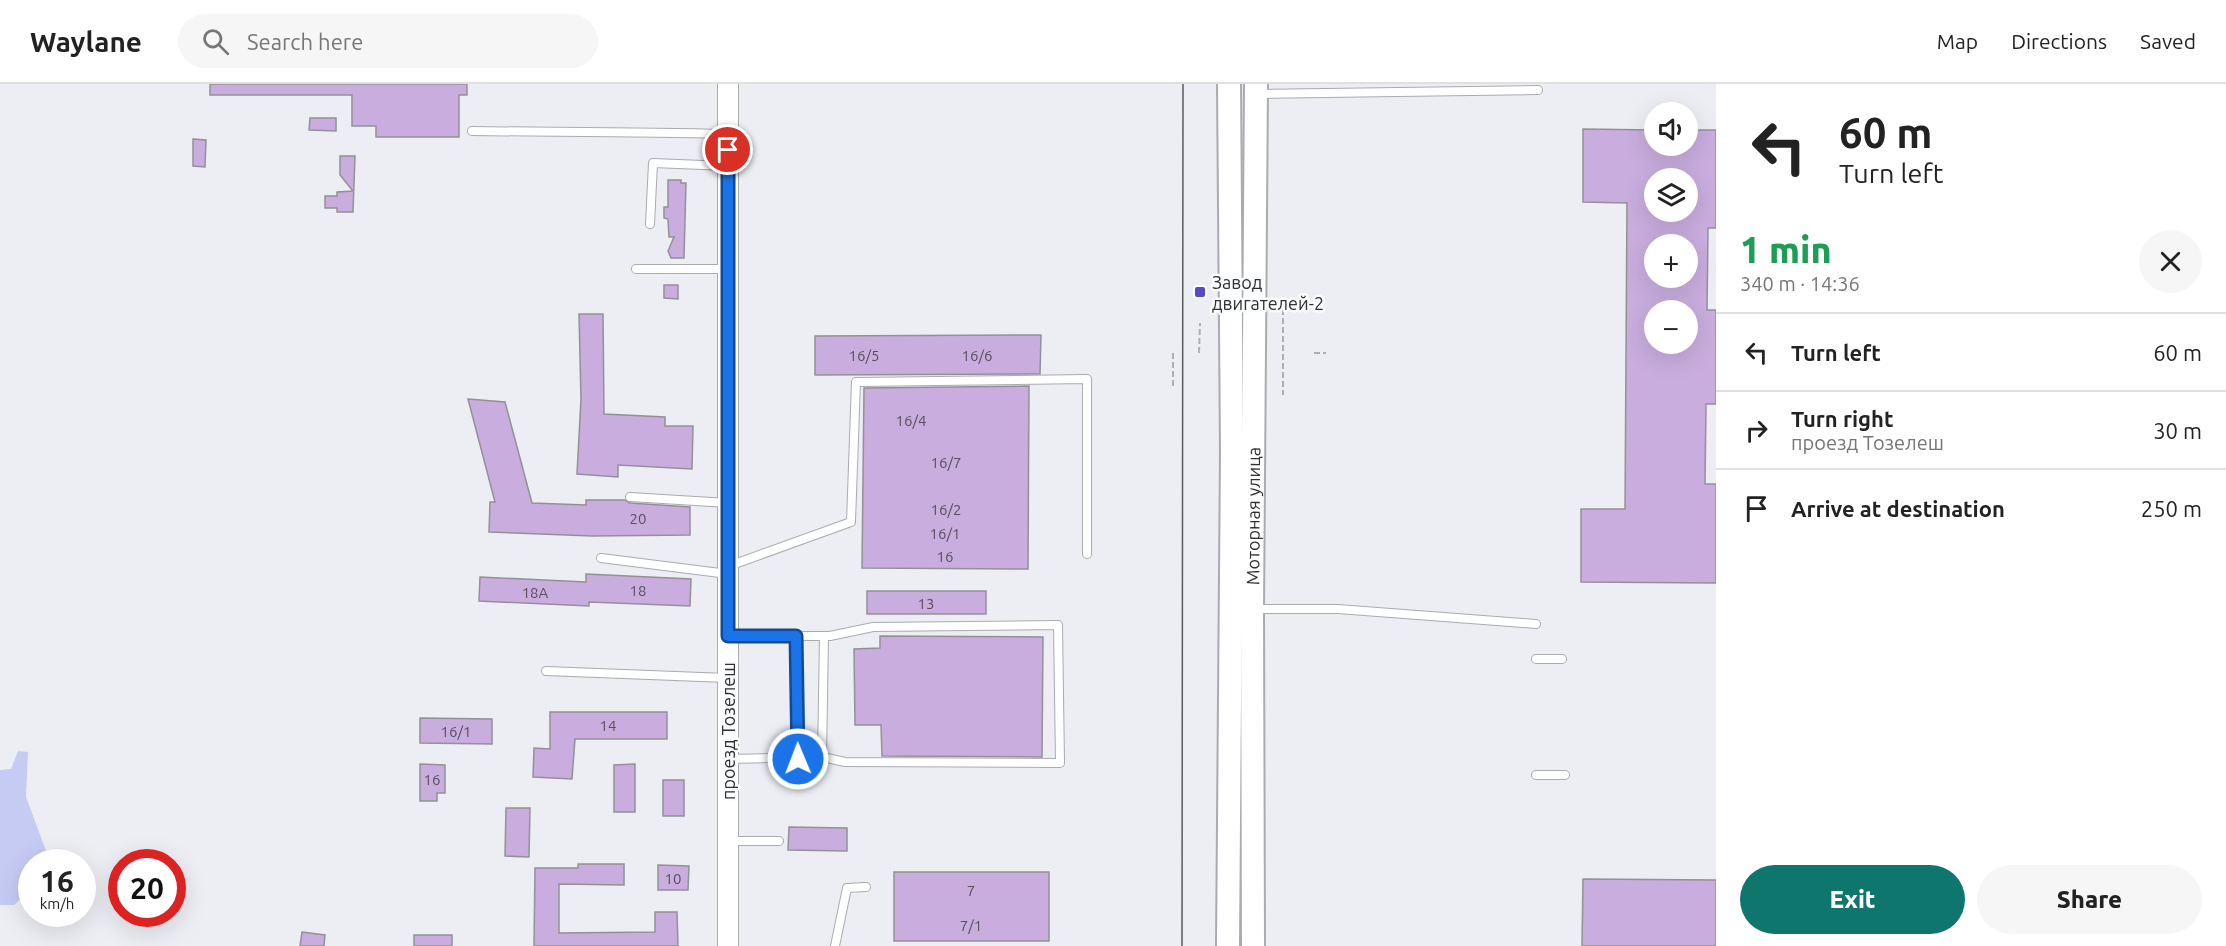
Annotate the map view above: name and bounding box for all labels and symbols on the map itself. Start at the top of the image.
pin [702,124,753,175]
place label: Завод двигателей-2 [1212,272,1324,313]
marker: Завод двигателей-2 [1193,285,1207,299]
house number: 16/5 [849,347,879,364]
house number: 16/6 [962,347,992,364]
house number: 16/4 [896,412,926,429]
street label: Моторная улица [1242,447,1263,585]
house number: 16/7 [931,454,961,471]
house number: 16/2 [931,501,961,518]
house number: 20 [630,510,646,527]
house number: 16/1 [930,525,960,542]
house number: 16 [937,548,953,565]
house number: 18 [630,582,646,599]
house number: 18А [522,584,549,601]
house number: 13 [918,595,934,612]
street label: проезд Тозелеш [718,662,738,800]
house number: 14 [600,717,616,734]
house number: 16/1 [441,723,471,740]
position arrow [766,727,830,791]
house number: 16 [424,771,440,788]
speed limit sign: 20 [108,849,186,927]
house number: 10 [665,870,681,887]
house number: 7 [967,882,975,899]
house number: 7/1 [960,917,982,934]

